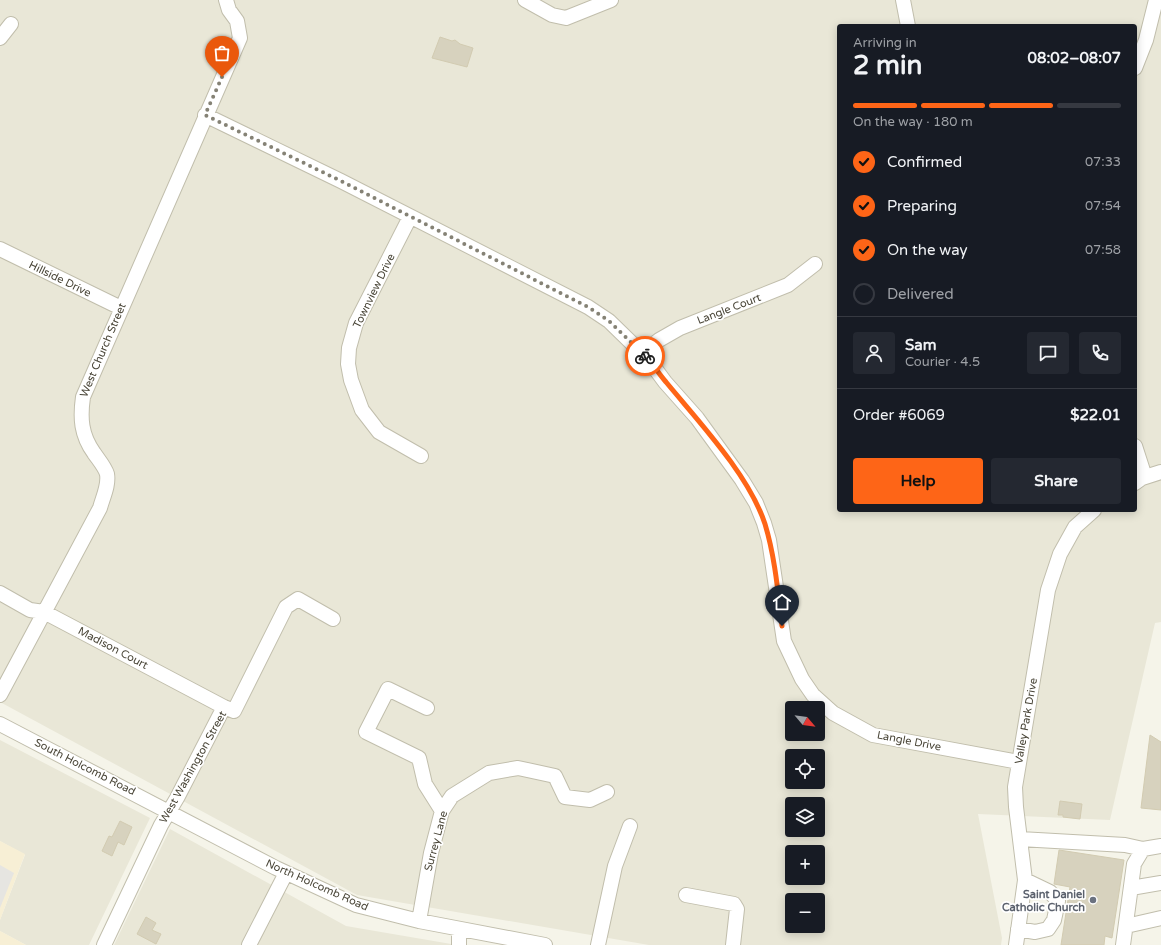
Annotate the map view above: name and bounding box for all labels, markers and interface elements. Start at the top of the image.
text: Arriving in [853,35,917,51]
pin [205,36,239,77]
icon: bag [211,42,233,64]
text: 08:02–08:07 [1028,49,1121,67]
text: 2 min [853,50,922,81]
text: On the way · 180 m [853,114,973,130]
icon: check [853,151,875,173]
text: Confirmed [887,153,962,171]
text: 07:33 [1085,154,1121,170]
icon: check [853,195,875,217]
text: Preparing [887,197,957,215]
text: 07:54 [1085,198,1121,214]
icon: check [853,239,875,261]
text: On the way [887,241,967,259]
text: 07:58 [1085,242,1121,258]
street label: Townview Drive [350,252,398,330]
street label: Hillside Drive [27,258,93,300]
text: Delivered [887,285,954,303]
street label: Langle Court [695,291,763,327]
street label: West Church Street [77,301,129,399]
button: person [853,332,895,374]
button: chat [1027,332,1069,374]
button: phone [1079,332,1121,374]
courier [625,336,665,376]
text: Sam [905,336,936,354]
icon: bike [634,345,656,367]
text: Courier · 4.5 [905,354,980,370]
text: Order #6069 [853,406,945,424]
text: $22.01 [1070,406,1121,424]
button: Help [853,458,983,504]
button: Share [991,458,1121,504]
pin [765,585,799,626]
icon: home [771,591,793,613]
street label: Madison Court [76,624,150,672]
street label: Valley Park Drive [1012,677,1040,765]
north arrow [785,701,825,741]
map controls [785,701,825,933]
street label: West Washington Street [157,709,229,825]
street label: Langle Drive [876,728,942,754]
street label: South Holcomb Road [32,736,138,798]
button: locate [785,749,825,789]
button: layers [785,797,825,837]
street label: Surrey Lane [422,809,450,873]
button: + [785,845,825,885]
street label: North Holcomb Road [264,856,370,914]
place label: Saint Daniel Catholic Church [1002,888,1085,914]
button: − [785,893,825,933]
marker: Saint Daniel Catholic Church [1088,895,1098,905]

